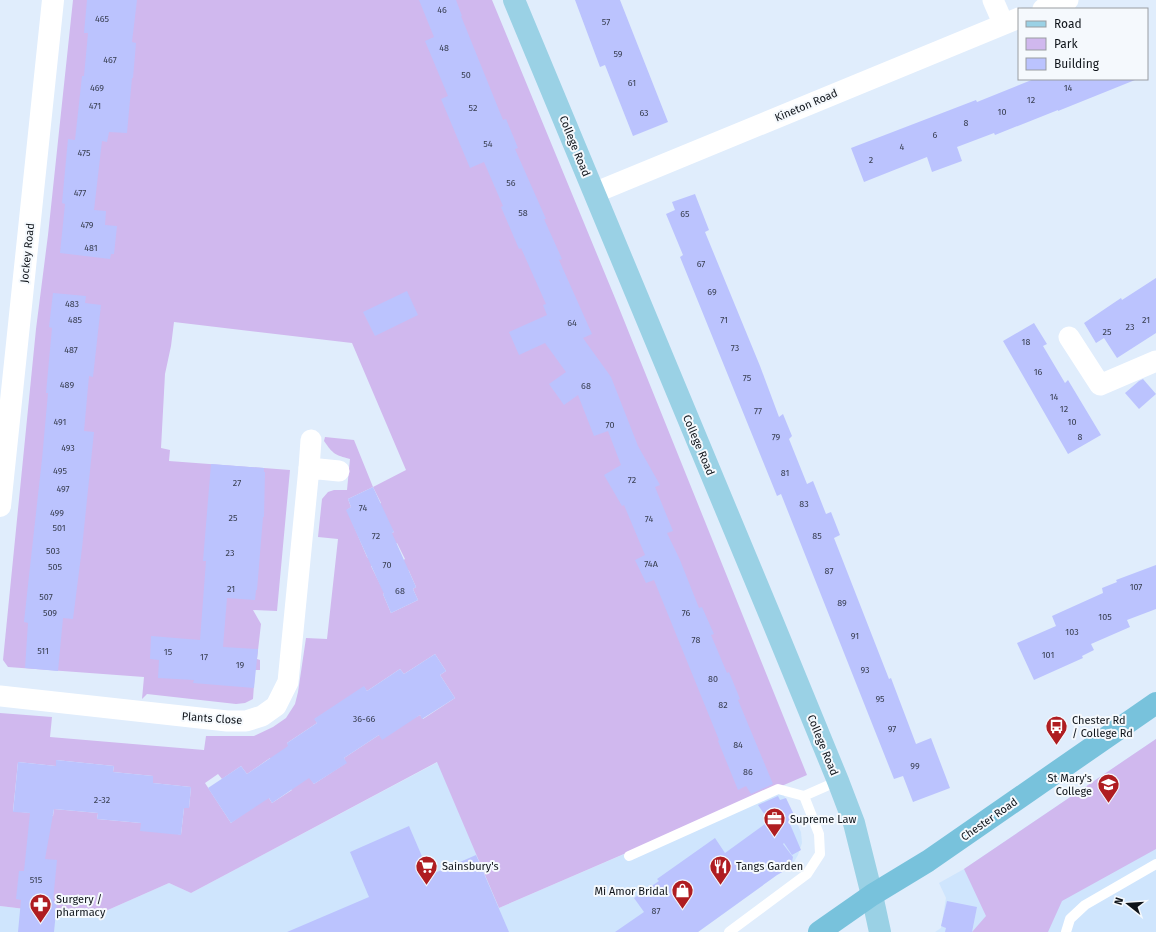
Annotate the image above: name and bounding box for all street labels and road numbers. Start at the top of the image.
street label: Kineton Road [773,86,840,125]
street label: College Road [556,114,593,179]
street label: Jockey Road [18,222,37,284]
street label: College Road [680,413,717,477]
street label: Plants Close [181,710,243,727]
street label: College Road [804,713,841,778]
street label: Chester Road [959,795,1020,844]

